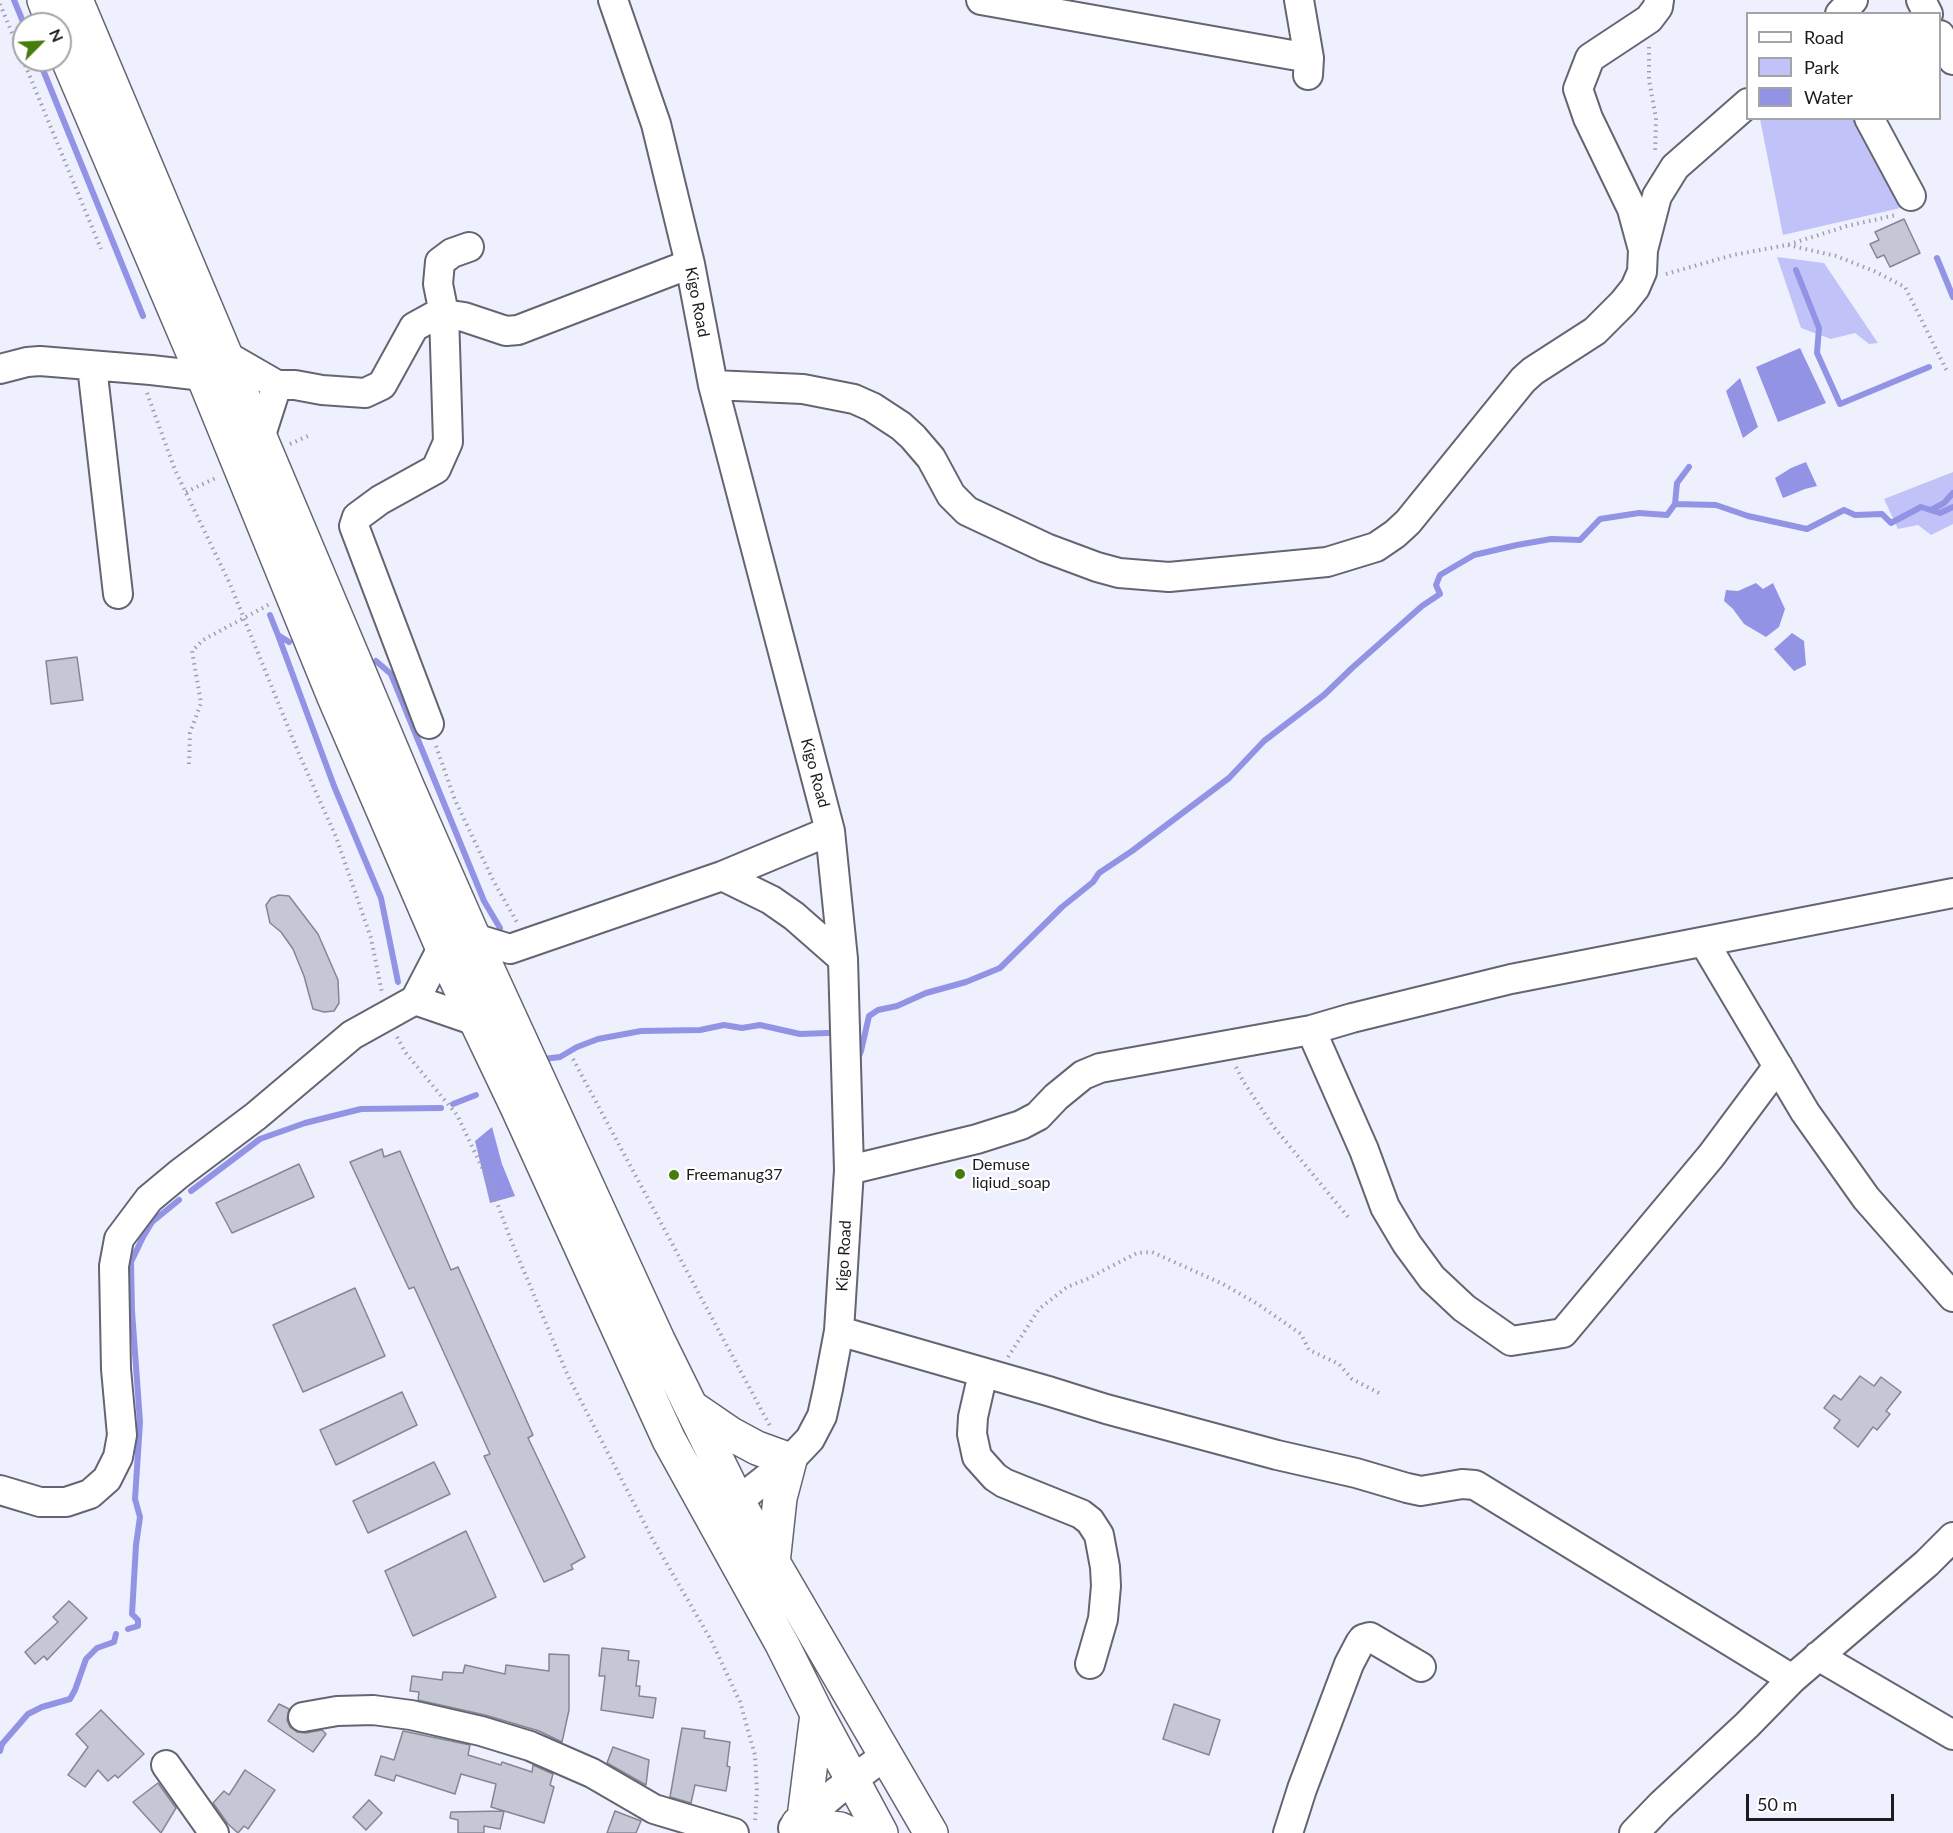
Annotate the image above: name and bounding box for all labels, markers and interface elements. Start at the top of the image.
north arrow [12,12,72,72]
legend [1746,12,1941,120]
text: N [46,26,68,45]
text: Road [1804,26,1844,48]
text: Park [1804,56,1839,78]
text: Water [1804,86,1853,108]
street label: Kigo Road [681,265,713,339]
street label: Kigo Road [797,736,833,810]
place label: Demuse liqiud_soap [972,1155,1051,1193]
place label: Freemanug37 [686,1165,783,1185]
marker: Demuse liqiud_soap [953,1167,967,1181]
marker: Freemanug37 [667,1168,681,1182]
street label: Kigo Road [833,1220,855,1292]
scale bar [1749,1782,1898,1820]
text: 50 m [1757,1793,1797,1815]

